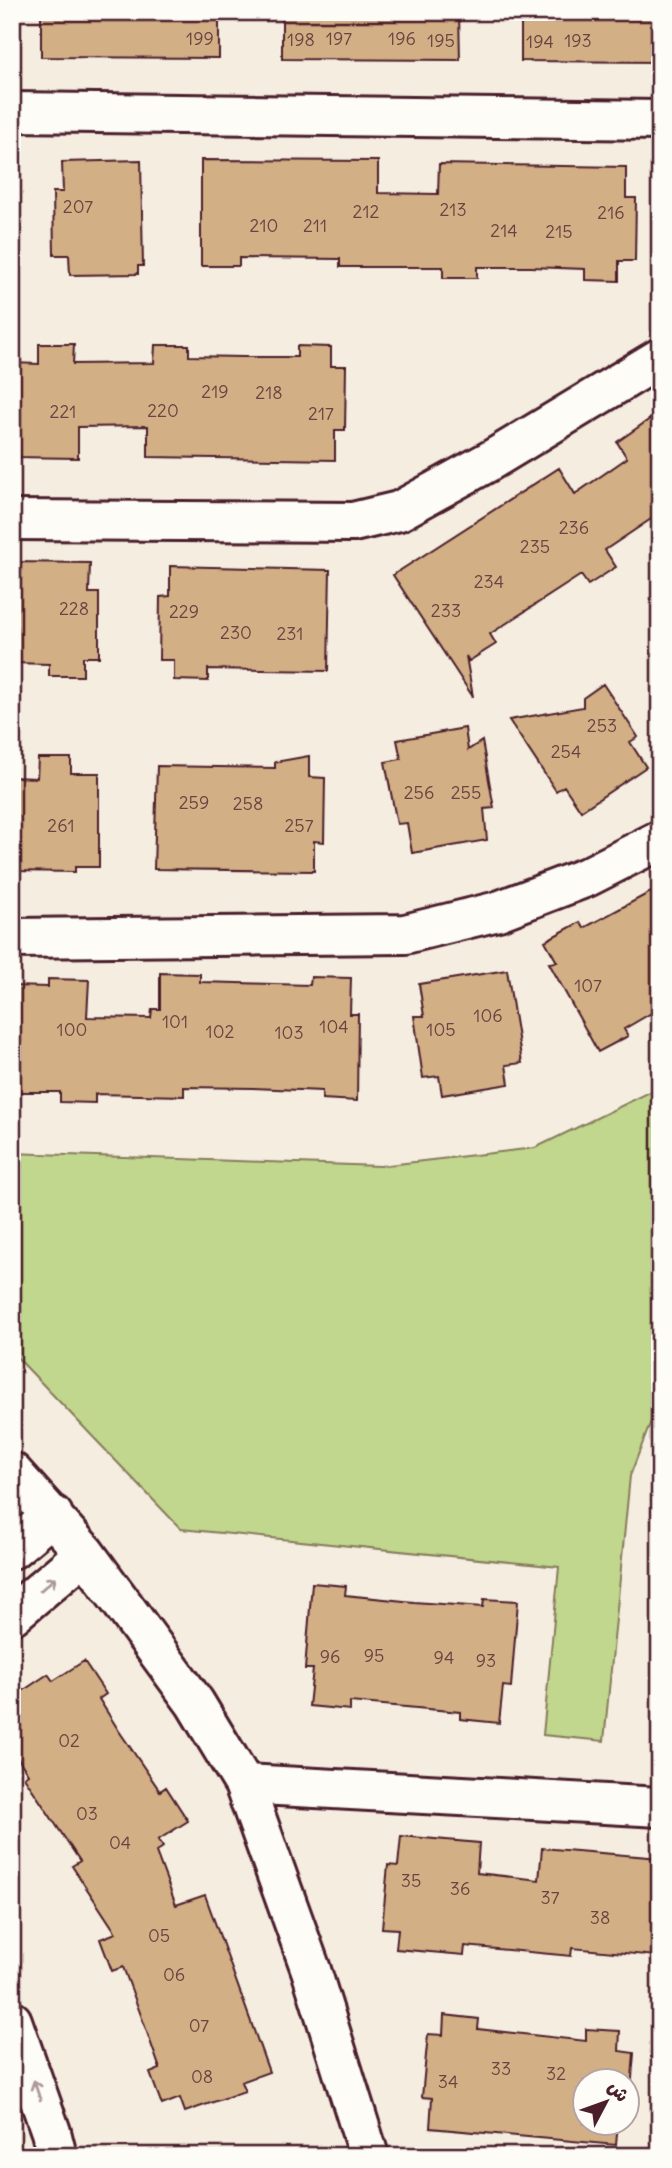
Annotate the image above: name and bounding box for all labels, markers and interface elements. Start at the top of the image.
house number: 199 [186,27,214,50]
house number: 197 [326,27,352,50]
house number: 196 [388,27,416,50]
house number: 198 [287,28,315,51]
house number: 195 [427,29,455,52]
house number: 193 [564,29,592,52]
house number: 194 [526,30,554,53]
house number: 207 [63,195,93,218]
house number: 213 [439,198,467,221]
house number: 212 [353,200,380,223]
house number: 216 [597,201,625,224]
house number: 210 [250,214,278,237]
house number: 211 [303,214,327,237]
house number: 214 [490,219,518,242]
house number: 215 [545,220,573,243]
house number: 219 [201,380,229,403]
house number: 218 [255,381,283,404]
house number: 220 [147,399,179,422]
house number: 221 [50,400,76,423]
house number: 217 [308,402,334,425]
house number: 236 [559,516,589,539]
house number: 235 [520,535,550,558]
house number: 234 [474,570,504,593]
house number: 228 [59,597,89,620]
house number: 233 [431,599,461,622]
house number: 229 [169,600,199,623]
house number: 230 [220,621,252,644]
house number: 231 [276,622,304,645]
house number: 253 [587,714,617,737]
house number: 254 [551,740,581,763]
house number: 256 [404,781,434,804]
house number: 255 [451,781,481,804]
house number: 259 [179,791,209,814]
house number: 258 [233,792,263,815]
house number: 261 [47,814,75,837]
house number: 257 [284,814,314,837]
house number: 107 [574,974,602,997]
house number: 106 [473,1004,503,1027]
house number: 101 [162,1010,188,1033]
house number: 104 [319,1015,349,1038]
house number: 100 [57,1018,87,1041]
house number: 105 [426,1018,456,1041]
house number: 102 [206,1020,235,1043]
house number: 103 [274,1021,304,1044]
one-way arrow [39,1576,57,1592]
house number: 95 [364,1644,384,1667]
house number: 96 [320,1645,340,1668]
house number: 94 [434,1646,454,1669]
house number: 93 [476,1649,496,1672]
house number: 02 [58,1729,80,1752]
house number: 03 [76,1802,98,1825]
house number: 04 [109,1831,131,1854]
house number: 35 [401,1869,421,1892]
house number: 36 [450,1877,470,1900]
house number: 37 [540,1886,560,1909]
house number: 38 [590,1906,610,1929]
house number: 05 [148,1924,170,1947]
house number: 06 [163,1963,185,1986]
house number: 07 [189,2014,209,2037]
house number: 33 [491,2057,511,2080]
house number: 32 [546,2062,566,2085]
house number: 08 [191,2065,213,2088]
north arrow [570,2066,640,2136]
house number: 34 [438,2070,458,2093]
text: ش [603,2075,635,2107]
one-way arrow [30,2080,42,2102]

